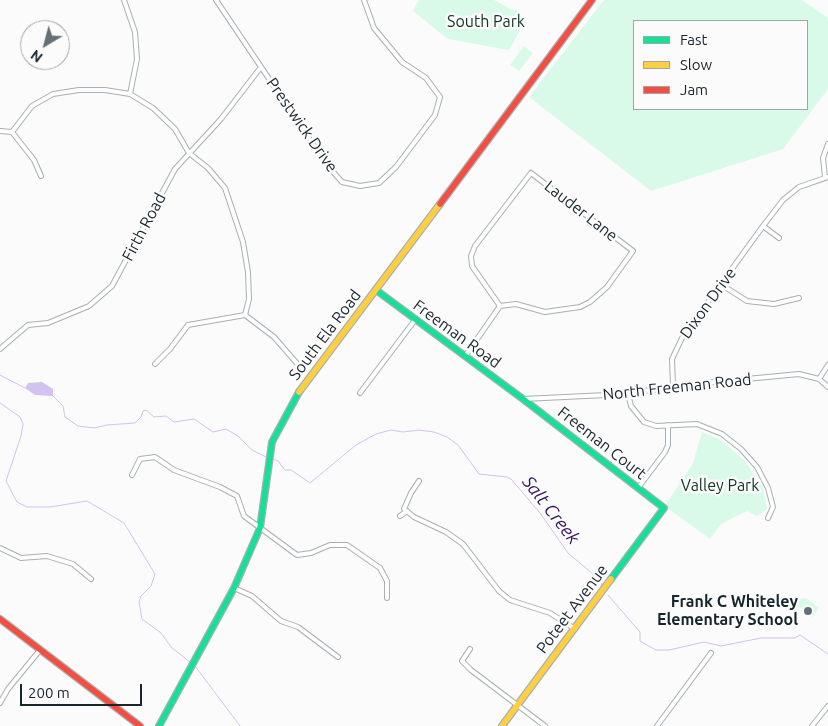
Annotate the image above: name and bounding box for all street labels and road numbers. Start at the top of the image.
street label: Prestwick Drive [262,74,342,176]
street label: Lauder Lane [540,176,622,246]
street label: Firth Road [118,190,170,264]
street label: Dixon Drive [676,264,740,342]
street label: South Ela Road [285,286,365,384]
street label: Freeman Road [409,296,505,372]
street label: North Freeman Road [602,370,752,404]
street label: Freeman Court [554,402,650,484]
street label: Poteet Avenue [532,561,612,657]

